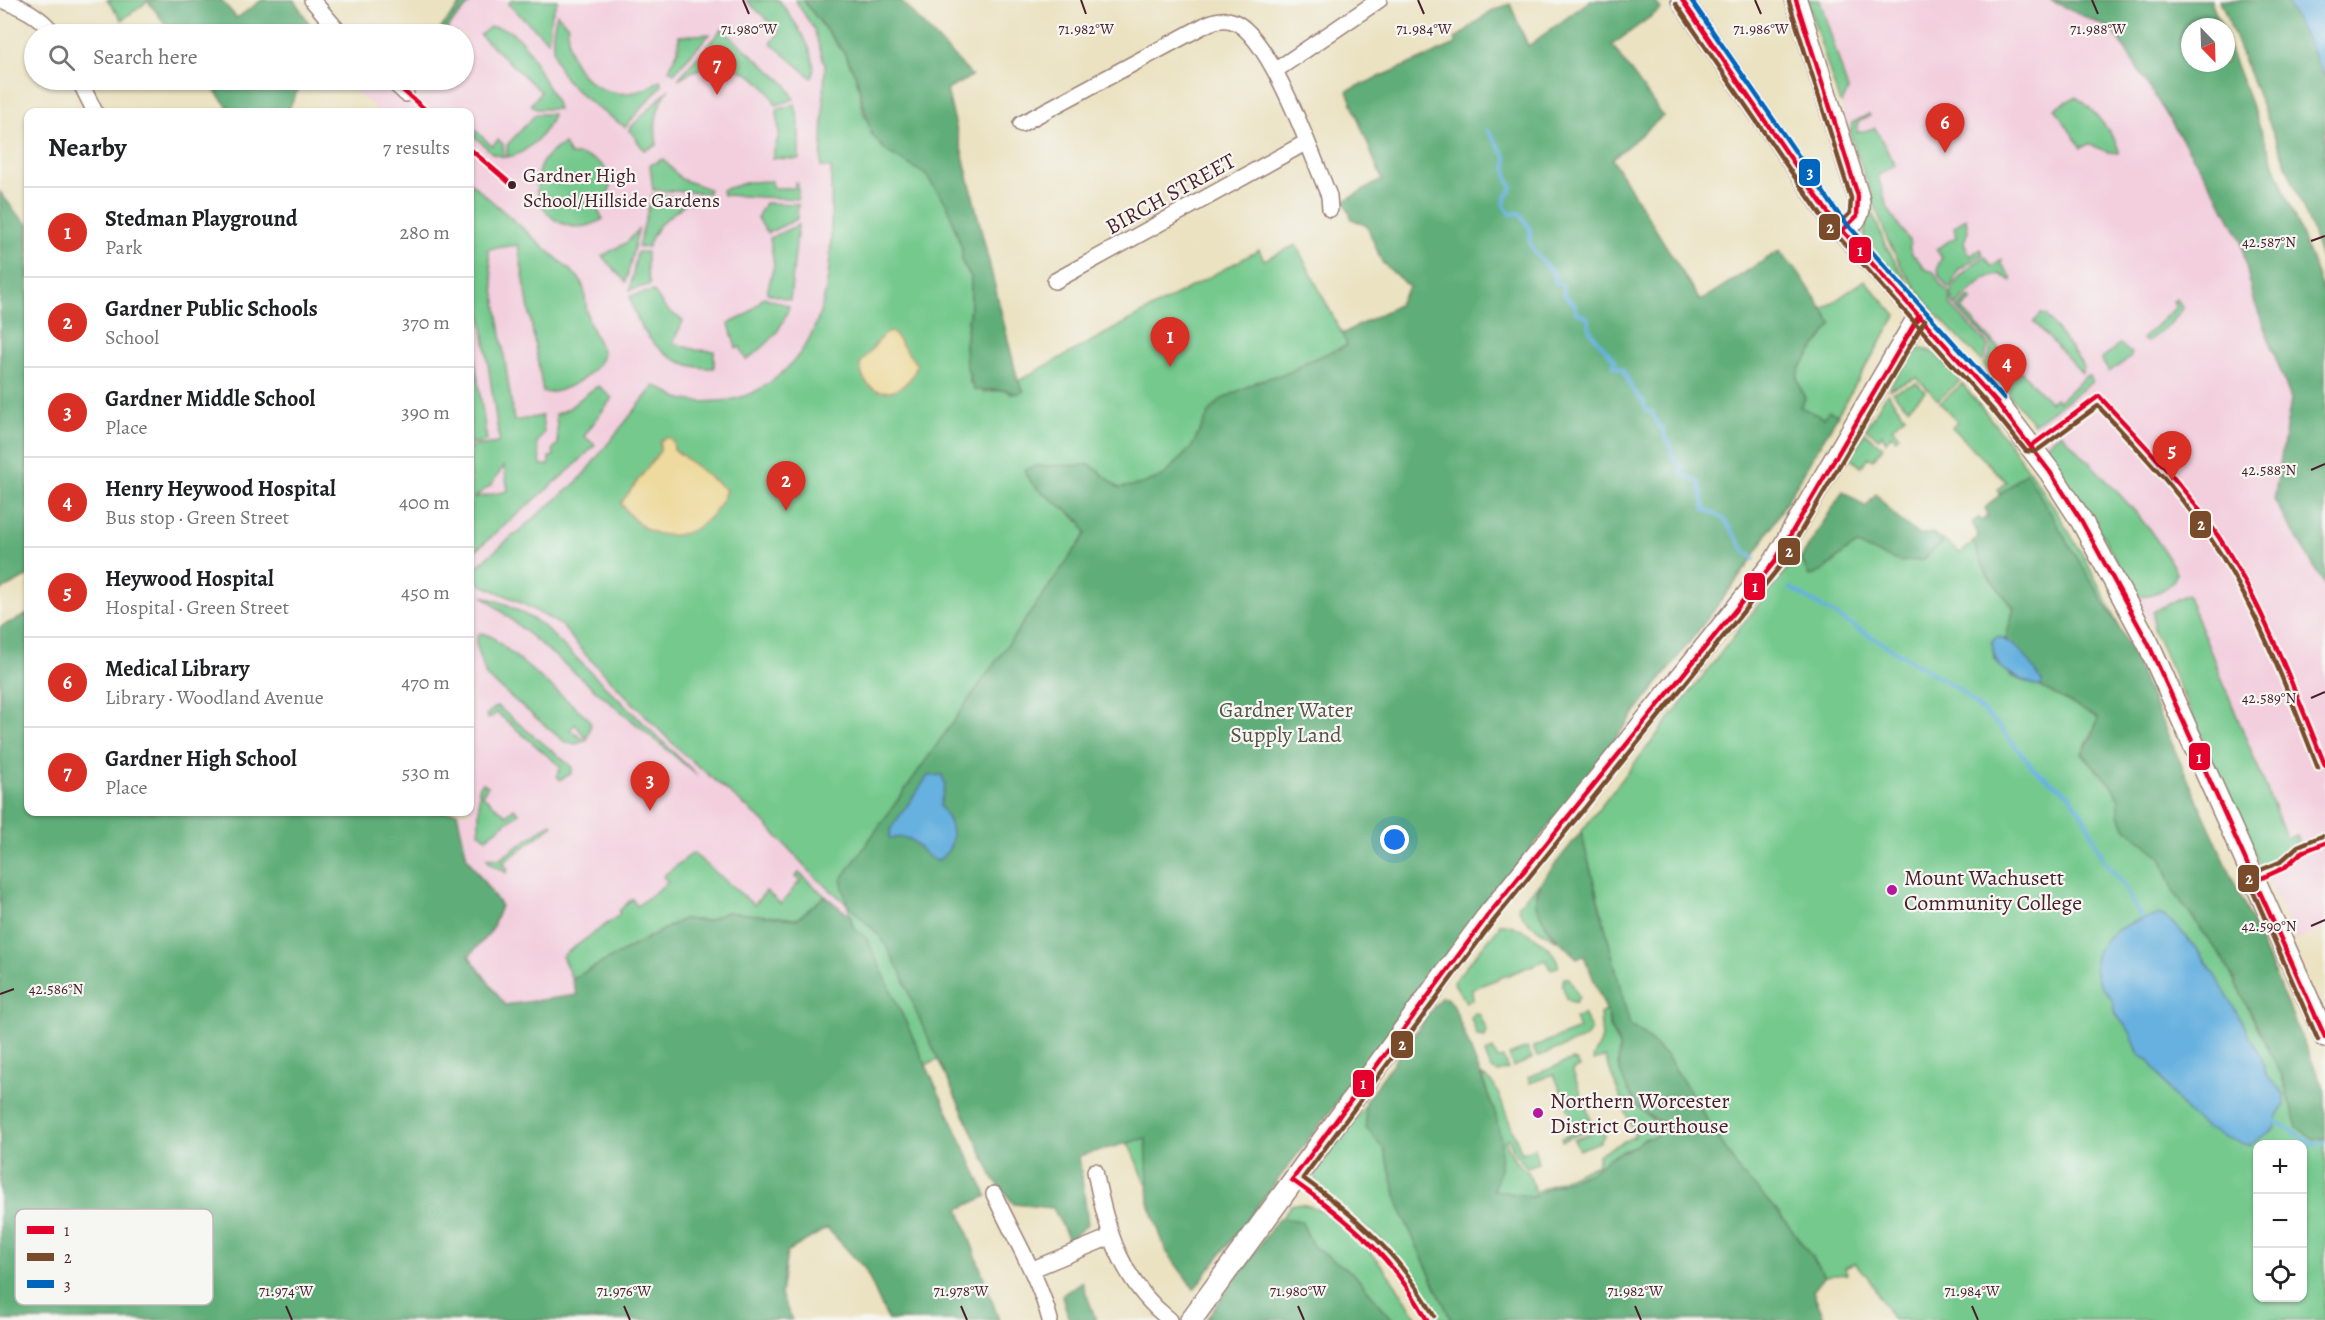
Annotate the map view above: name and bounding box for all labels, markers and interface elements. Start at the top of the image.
north arrow [2181,18,2235,72]
text: 71.980°W [721,19,777,39]
text: 71.982°W [1058,19,1114,39]
text: 71.984°W [1396,19,1452,39]
text: 71.986°W [1733,19,1789,39]
text: 71.988°W [2070,19,2126,39]
search box [24,24,474,90]
icon: search [45,41,78,74]
text: Search here [93,42,198,72]
pin: 7 [698,46,736,95]
pin: 6 [1926,104,1964,153]
text: Nearby [48,130,127,165]
text: 7 results [383,134,450,161]
street label: BIRCH STREET [1100,146,1241,242]
line badge: 3 [1798,158,1821,187]
place label: Gardner High School/Hillside Gardens [523,162,720,214]
text: 3 [1807,162,1814,184]
marker: Gardner High School/Hillside Gardens [506,179,518,191]
text: Stedman Playground [105,204,298,234]
line badge: 2 [1818,213,1841,241]
text: 2 [1826,217,1834,239]
text: 1 [64,219,71,246]
text: 280 m [400,219,450,246]
text: 42.587°N [2242,232,2296,252]
text: Park [105,234,143,261]
line badge: 1 [1848,236,1872,264]
text: 1 [1857,240,1863,262]
text: Gardner Public Schools [105,294,318,324]
text: 2 [63,309,72,336]
text: 370 m [402,309,450,336]
pin: 1 [1150,318,1190,367]
text: School [105,324,159,351]
pin: 4 [1988,344,2026,394]
text: Gardner Middle School [105,384,315,414]
text: 3 [63,399,72,426]
text: 390 m [401,399,450,426]
text: Place [105,414,147,441]
pin: 5 [2152,432,2192,481]
text: 42.588°N [2242,460,2297,480]
pin: 2 [766,462,806,511]
text: Henry Heywood Hospital [105,474,336,504]
text: 4 [63,489,72,516]
text: 400 m [399,489,450,516]
text: Bus stop · Green Street [105,504,289,531]
line badge: 2 [2189,510,2212,539]
text: 2 [2197,514,2205,536]
line badge: 2 [1777,537,1801,566]
text: 2 [1785,541,1793,563]
text: Heywood Hospital [105,564,274,594]
line badge: 1 [1743,572,1766,601]
text: 1 [1752,576,1758,598]
text: 5 [63,579,72,606]
text: 450 m [401,579,450,606]
text: Hospital · Green Street [105,594,289,621]
text: Medical Library [105,654,249,684]
text: 6 [63,669,72,696]
text: 470 m [401,669,450,696]
text: Library · Woodland Avenue [105,684,324,711]
text: 42.589°N [2242,688,2296,708]
park label: Gardner Water Supply Land [1219,695,1353,750]
line badge: 1 [2188,742,2211,771]
text: Gardner High School [105,744,297,774]
text: 1 [2196,747,2202,769]
text: 7 [63,759,72,786]
text: 530 m [402,759,450,786]
pin: 3 [630,762,670,811]
text: Place [105,774,147,801]
your location [1380,825,1409,854]
place label: Mount Wachusett Community College [1904,863,2082,918]
line badge: 2 [2237,864,2260,893]
text: 2 [2245,868,2253,890]
marker: Mount Wachusett Community College [1885,883,1899,897]
text: 42.590°N [2241,916,2297,936]
text: 42.586°N [29,979,83,999]
line badge: 2 [1390,1030,1414,1059]
text: 2 [1398,1034,1406,1056]
line badge: 1 [1352,1069,1375,1098]
text: 1 [1360,1073,1366,1095]
place label: Northern Worcester District Courthouse [1550,1086,1730,1141]
marker: Northern Worcester District Courthouse [1531,1106,1545,1120]
map controls [2253,1140,2307,1302]
button: + [2253,1140,2307,1194]
button: − [2253,1194,2307,1248]
legend [15,1209,213,1305]
text: 1 [64,1220,70,1242]
text: 2 [64,1247,72,1269]
button: locate [2253,1248,2307,1302]
text: 3 [64,1274,71,1296]
text: 71.974°W [259,1281,313,1301]
text: 71.976°W [597,1281,651,1301]
text: 71.978°W [934,1281,988,1301]
text: 71.980°W [1270,1281,1326,1301]
text: 71.982°W [1607,1281,1663,1301]
text: 71.984°W [1944,1281,2000,1301]

